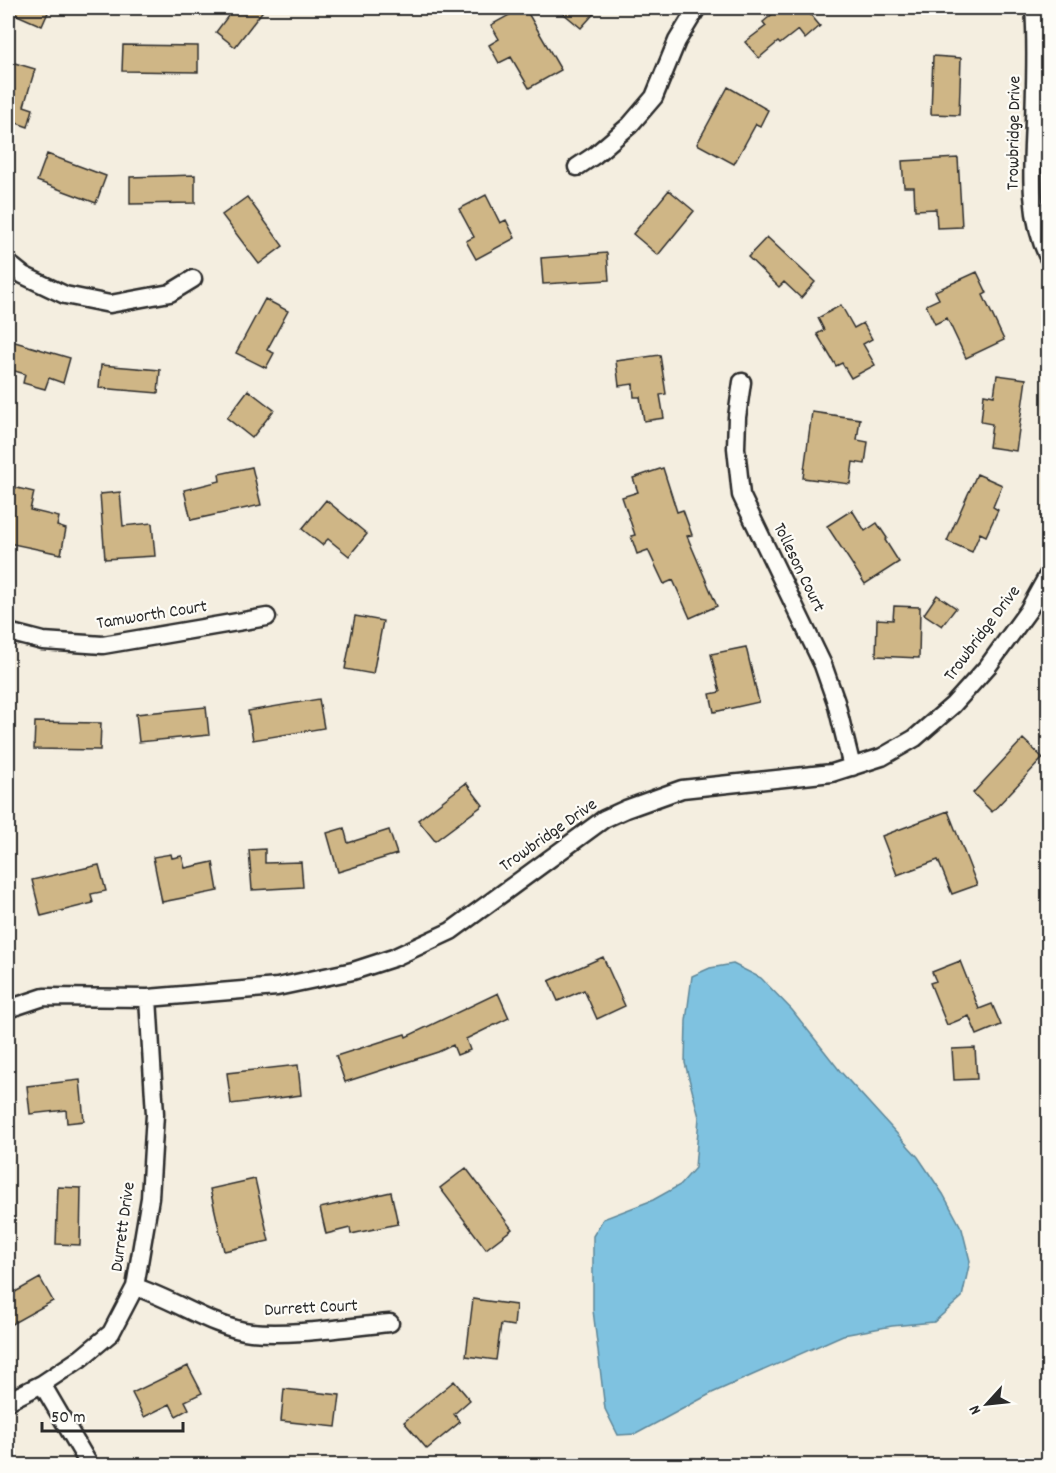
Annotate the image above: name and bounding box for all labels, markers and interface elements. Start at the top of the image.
street label: Trowbridge Drive [1002,76,1028,190]
street label: Tolleson Court [766,519,830,617]
street label: Trowbridge Drive [939,581,1027,687]
street label: Tamworth Court [95,595,209,637]
street label: Trowbridge Drive [495,793,603,879]
street label: Durrett Drive [105,1180,143,1274]
street label: Durrett Court [264,1294,359,1324]
north arrow [957,1374,1017,1434]
scale bar [42,1395,183,1433]
text: N [964,1401,988,1418]
text: 50 m [51,1406,86,1431]

